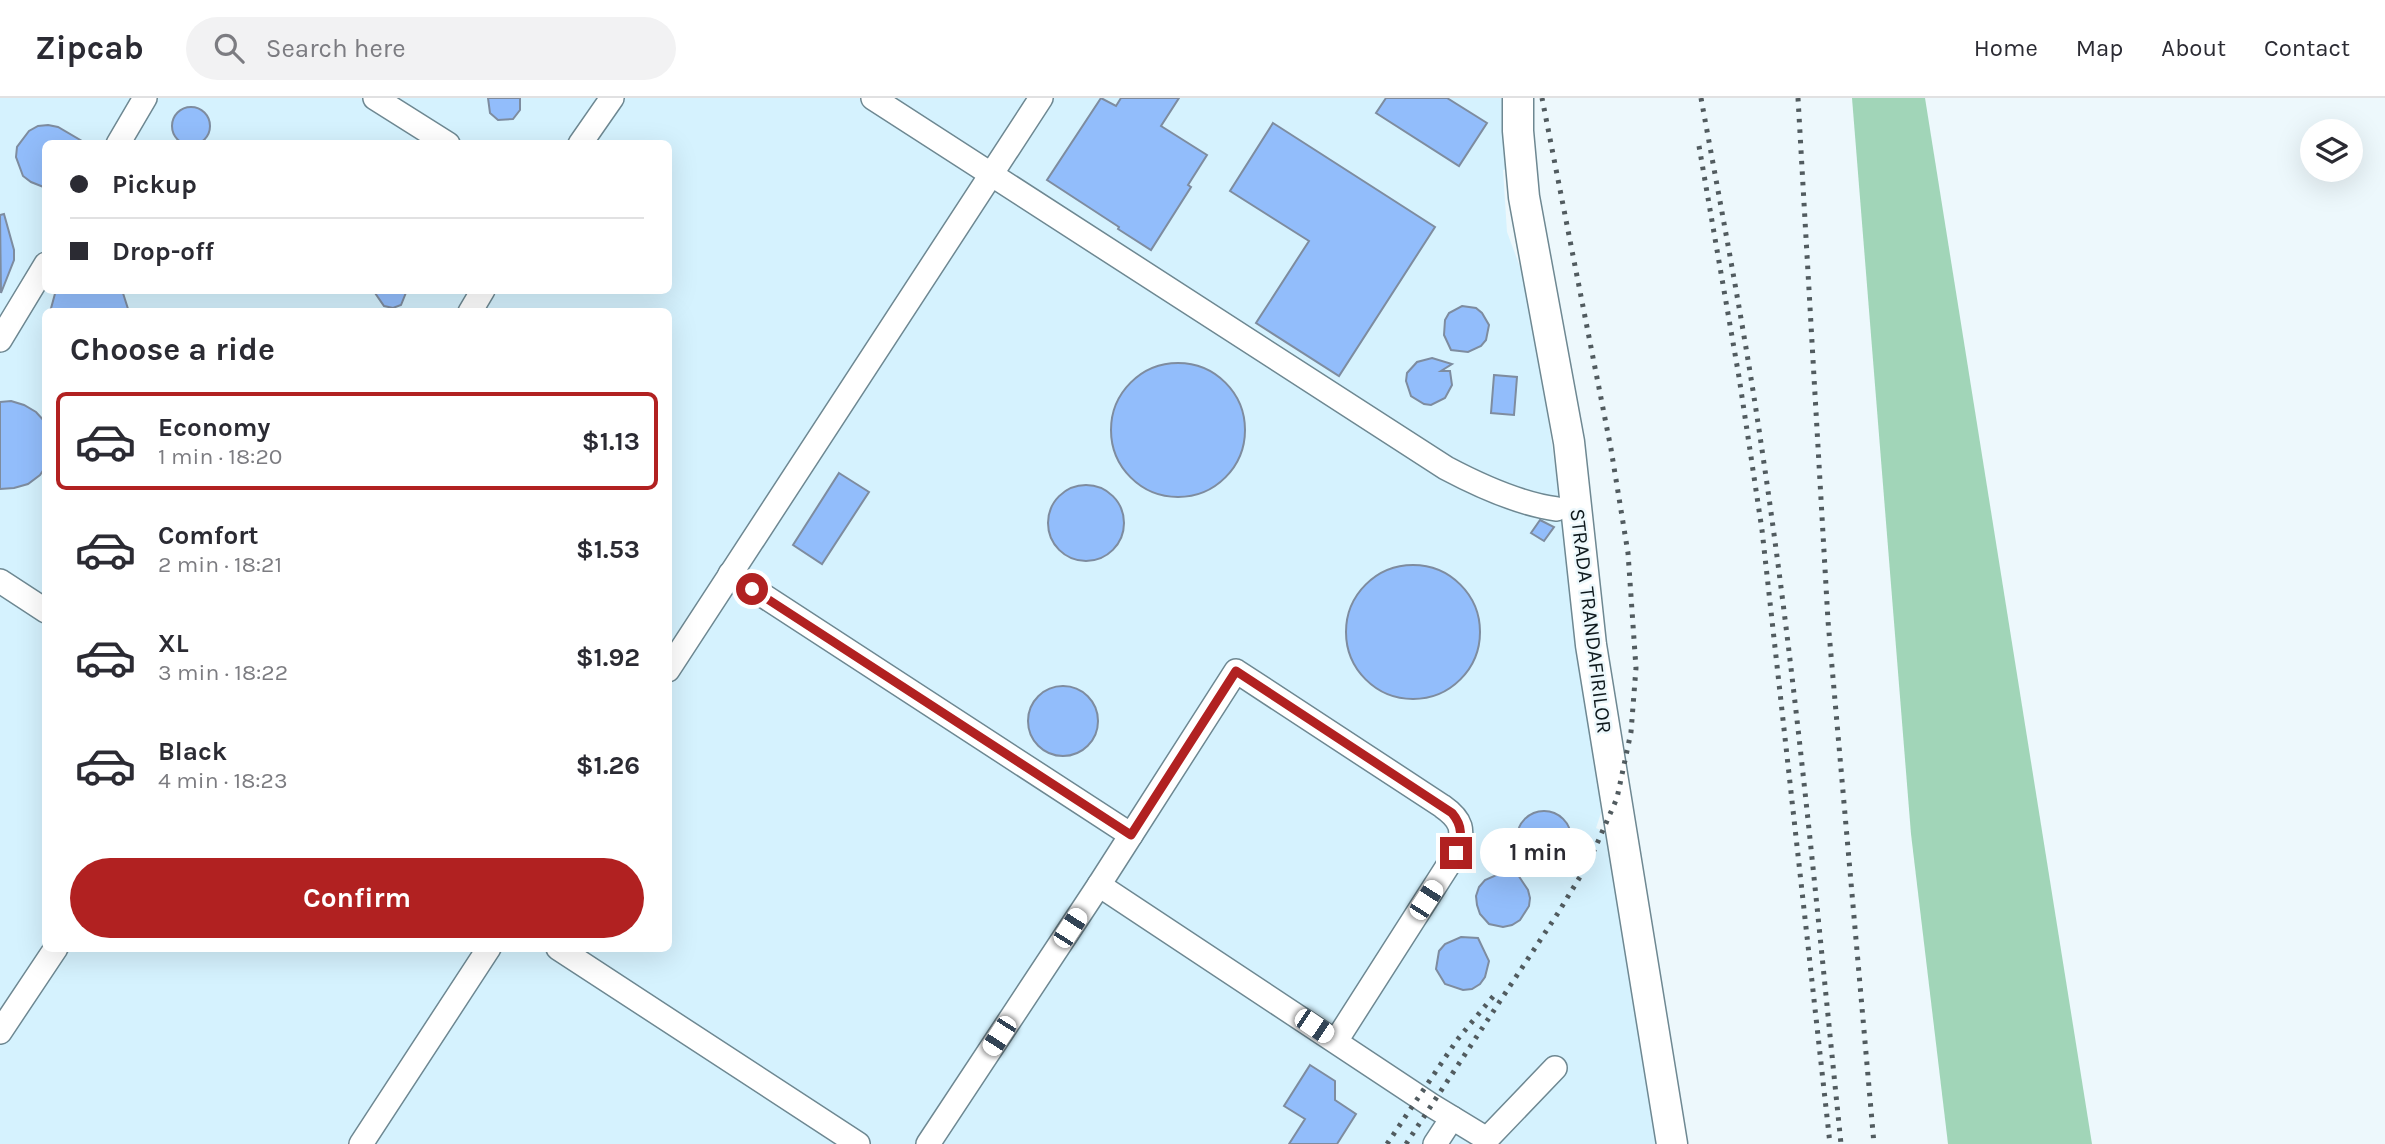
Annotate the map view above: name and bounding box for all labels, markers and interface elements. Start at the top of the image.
search box [186,17,676,80]
text: Zipcab [35,29,144,67]
icon: search [210,29,248,67]
text: Search here [266,33,406,64]
text: Home [1974,34,2038,62]
text: Map [2076,34,2123,62]
text: About [2161,34,2226,62]
text: Contact [2264,34,2350,62]
map controls [2300,119,2363,182]
button: layers [2300,119,2363,182]
text: Pickup [112,169,197,200]
text: Drop-off [112,236,214,267]
text: Choose a ride [70,331,275,368]
icon: car [74,410,137,473]
text: Economy [158,412,270,443]
text: $1.13 [582,426,640,457]
text: 1 min · 18:20 [158,443,282,470]
street label: STRADA TRANDAFIRILOR [1565,507,1617,735]
icon: car [74,518,137,581]
text: Comfort [158,520,259,551]
text: $1.53 [576,534,640,565]
text: 2 min · 18:21 [158,551,282,578]
route start [736,573,768,605]
icon: car [74,626,137,689]
text: XL [158,628,189,659]
text: $1.92 [576,642,640,673]
text: 3 min · 18:22 [158,659,288,686]
icon: car [74,734,137,797]
text: Black [158,736,227,767]
text: $1.26 [576,750,640,781]
text: 4 min · 18:23 [158,767,288,794]
callout: 1 min [1480,828,1596,878]
route end [1440,837,1472,869]
text: 1 min [1509,839,1567,866]
button: Confirm [70,858,644,938]
car [1406,877,1447,923]
car [1050,905,1091,951]
car [1291,1006,1338,1046]
car [979,1013,1020,1059]

